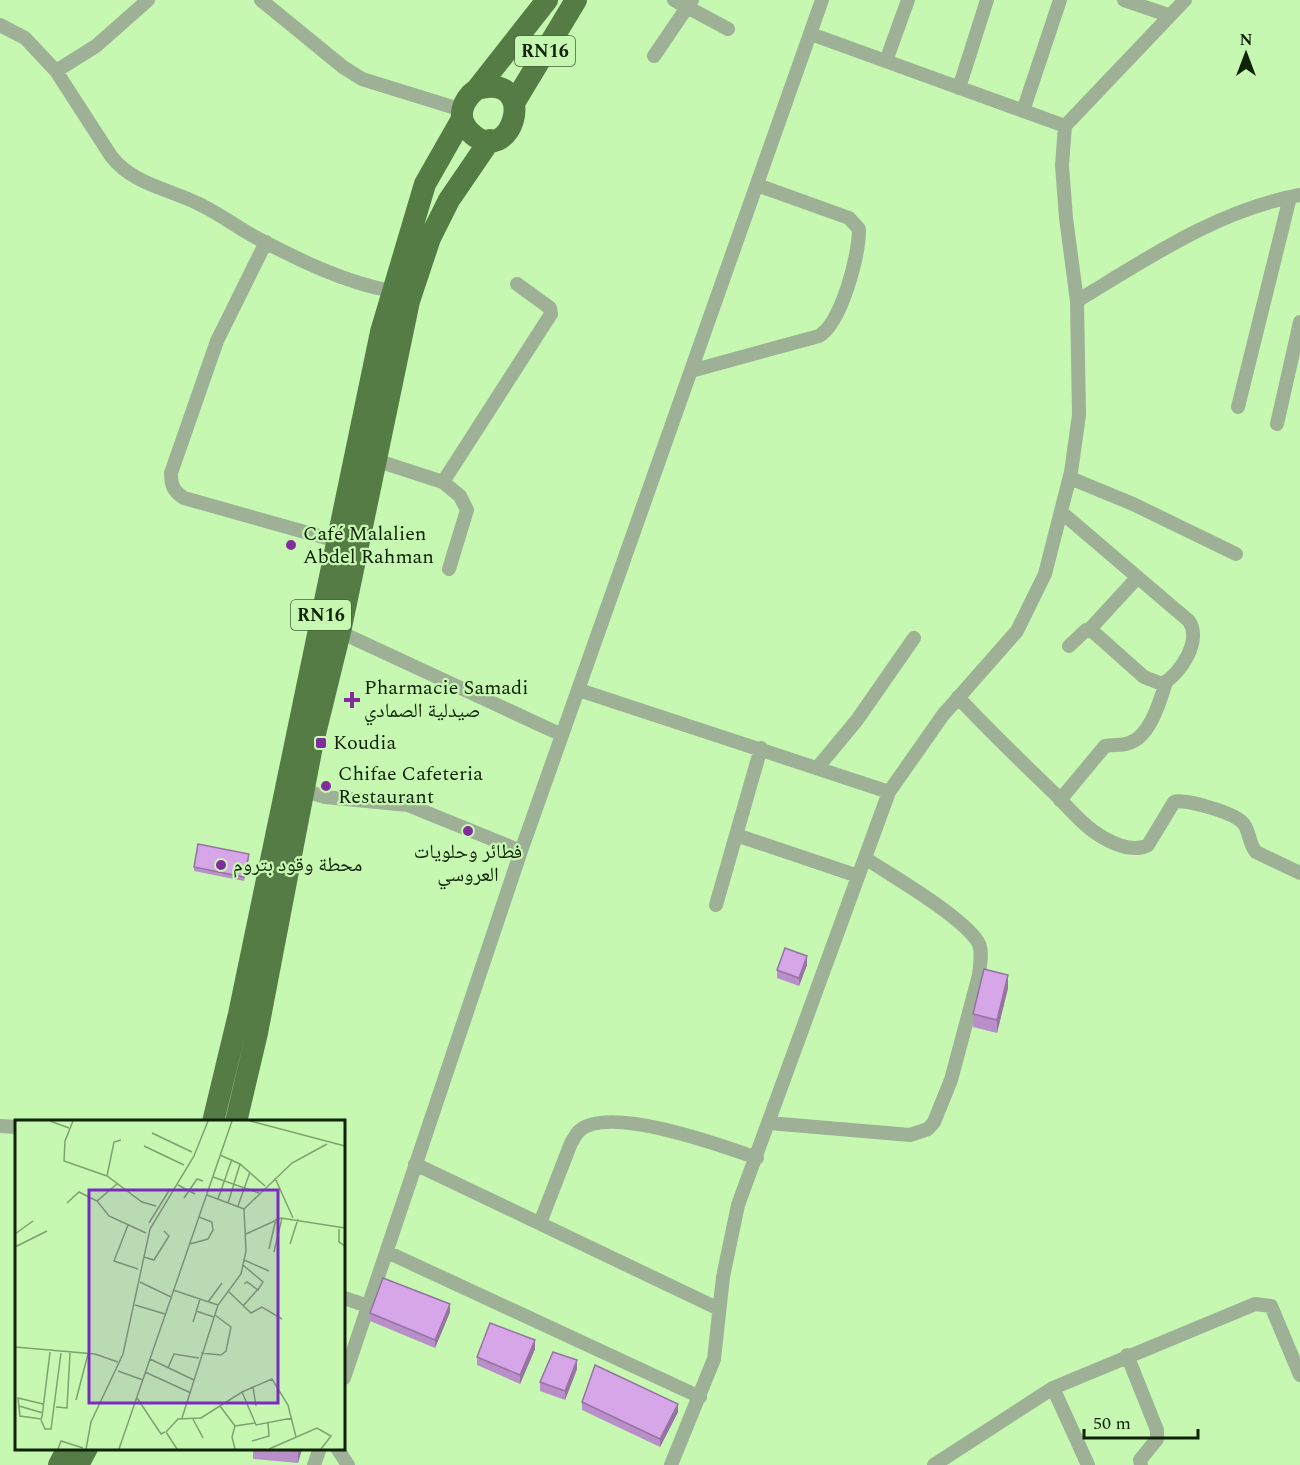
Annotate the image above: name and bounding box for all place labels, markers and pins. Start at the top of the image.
place label: Café Malalien Abdel Rahman [303,519,434,572]
marker: Café Malalien Abdel Rahman [284,538,298,552]
place label: Pharmacie Samadi صيدلية الصمادي [364,673,529,726]
marker: Pharmacie Samadi صيدلية الصمادي [345,693,359,707]
place label: Koudia [333,728,396,758]
marker: Koudia [314,736,328,750]
place label: Chifae Cafeteria Restaurant [338,759,483,812]
marker: Chifae Cafeteria Restaurant [319,779,333,793]
marker: فطائر وحلويات العروسي [461,824,475,838]
place label: فطائر وحلويات العروسي [414,837,522,890]
place label: محطة وقود بتروم [233,850,362,880]
marker: محطة وقود بتروم [214,858,228,872]

